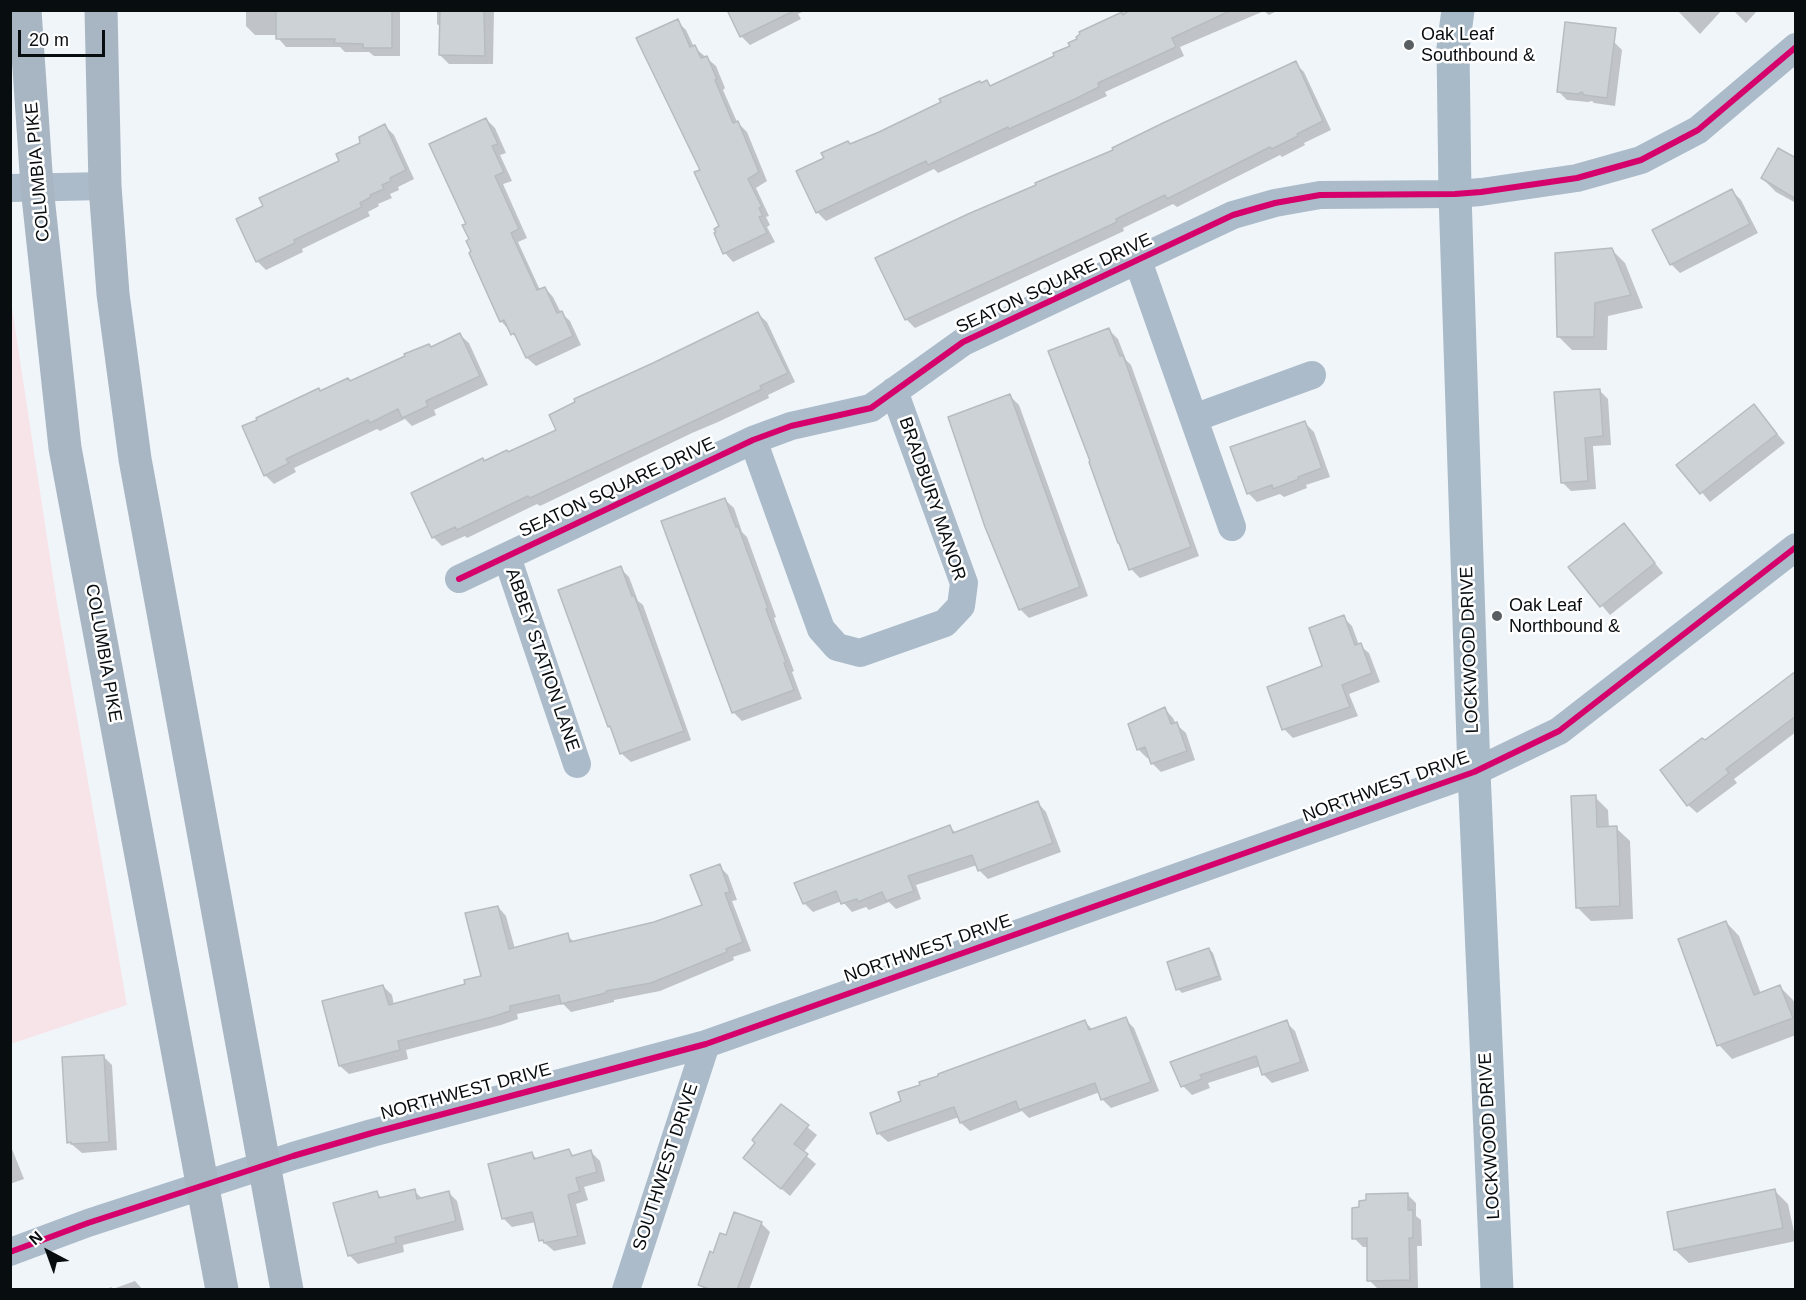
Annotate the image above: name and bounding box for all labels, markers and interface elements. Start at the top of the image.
scale bar [21,18,108,56]
place label: Oak Leaf Southbound & [1421,24,1535,66]
text: 20 m [29,30,69,50]
marker: Oak Leaf Southbound & [1402,38,1416,52]
street label: COLUMBIA PIKE [21,101,55,243]
street label: SEATON SQUARE DRIVE [953,229,1155,339]
street label: BRADBURY MANOR [894,414,970,584]
street label: SEATON SQUARE DRIVE [516,433,718,543]
street label: ABBEY STATION LANE [500,566,584,754]
street label: LOCKWOOD DRIVE [1456,566,1484,734]
street label: COLUMBIA PIKE [80,582,126,724]
place label: Oak Leaf Northbound & [1509,595,1620,638]
marker: Oak Leaf Northbound & [1490,609,1504,623]
street label: NORTHWEST DRIVE [1300,747,1472,827]
street label: NORTHWEST DRIVE [841,910,1015,988]
street label: LOCKWOOD DRIVE [1475,1052,1505,1220]
street label: NORTHWEST DRIVE [378,1059,554,1125]
street label: SOUTHWEST DRIVE [629,1080,703,1254]
north arrow [18,1222,78,1282]
text: N [26,1228,46,1248]

